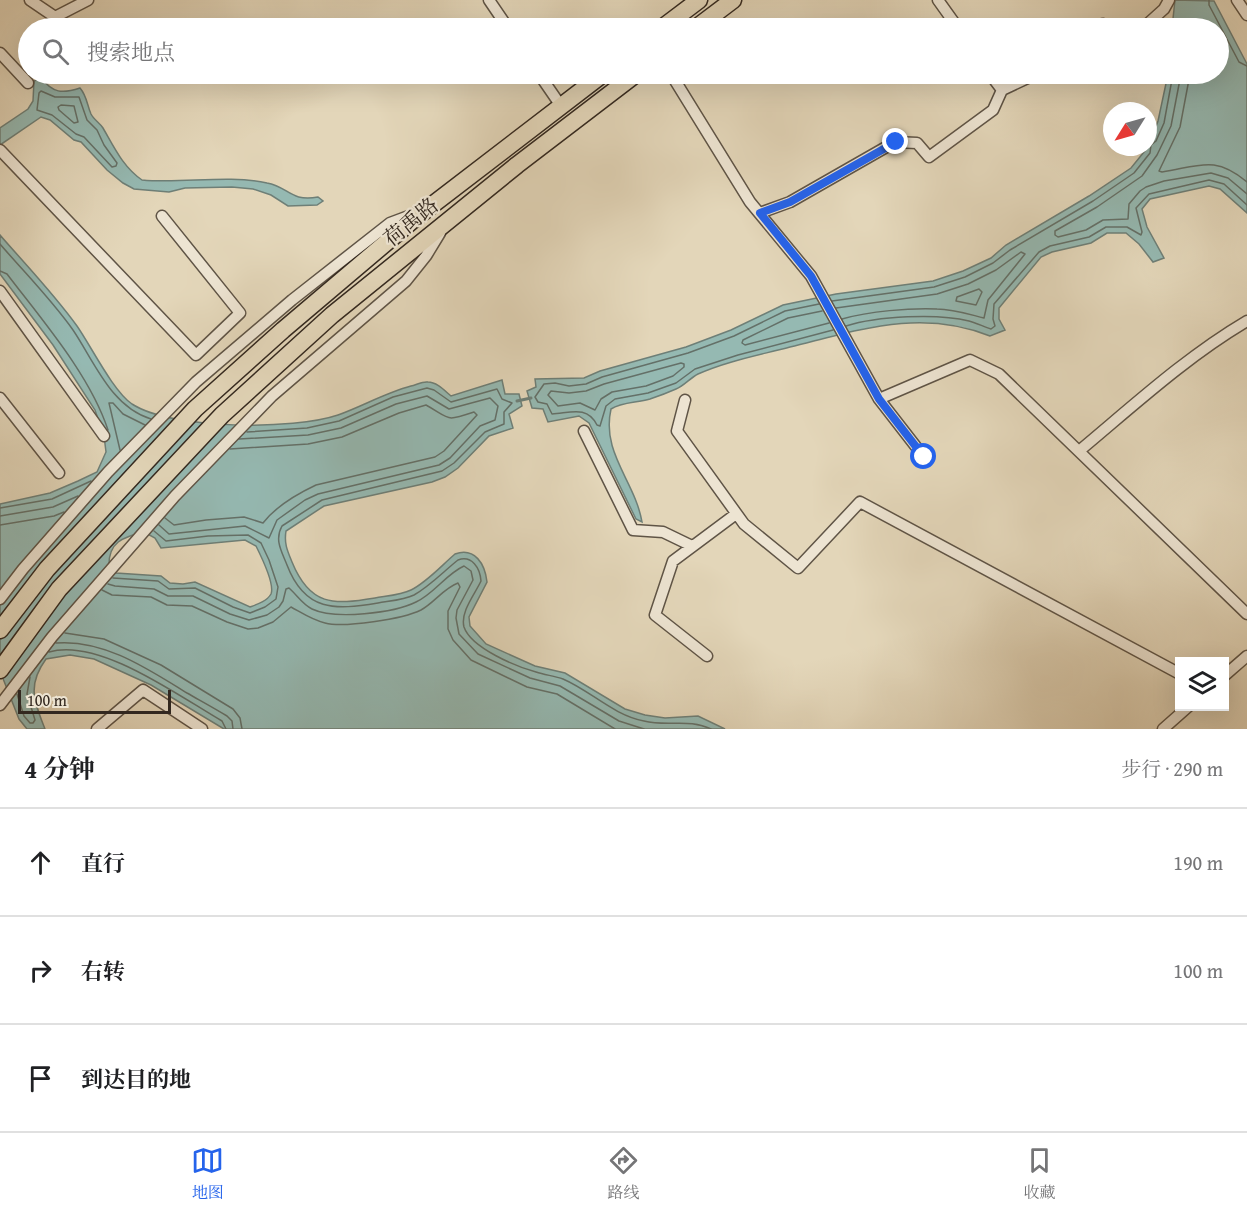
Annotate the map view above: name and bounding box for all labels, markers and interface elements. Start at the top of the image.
search box [18,18,1229,84]
icon: search [39,35,72,68]
text: 搜索地点 [87,36,175,68]
north arrow [1103,102,1157,156]
route end [882,128,908,154]
street label: 荷禹路 [376,190,445,253]
route start [910,443,936,469]
map controls [1175,657,1229,711]
button: layers [1175,657,1229,711]
scale bar [18,687,171,714]
text: 100 m [27,688,67,712]
text: 4 分钟 [24,749,95,788]
text: 步行 · 290 m [1121,754,1223,783]
icon: ahead [24,846,57,879]
text: 直行 [81,847,125,879]
text: 190 m [1173,848,1223,877]
icon: right [24,954,57,987]
text: 右转 [81,955,125,987]
text: 100 m [1173,956,1223,985]
icon: arrive [24,1062,57,1095]
text: 到达目的地 [81,1063,191,1095]
tab: 地图 [191,1144,224,1204]
tab: 路线 [607,1144,640,1204]
tab: 收藏 [1023,1144,1056,1204]

